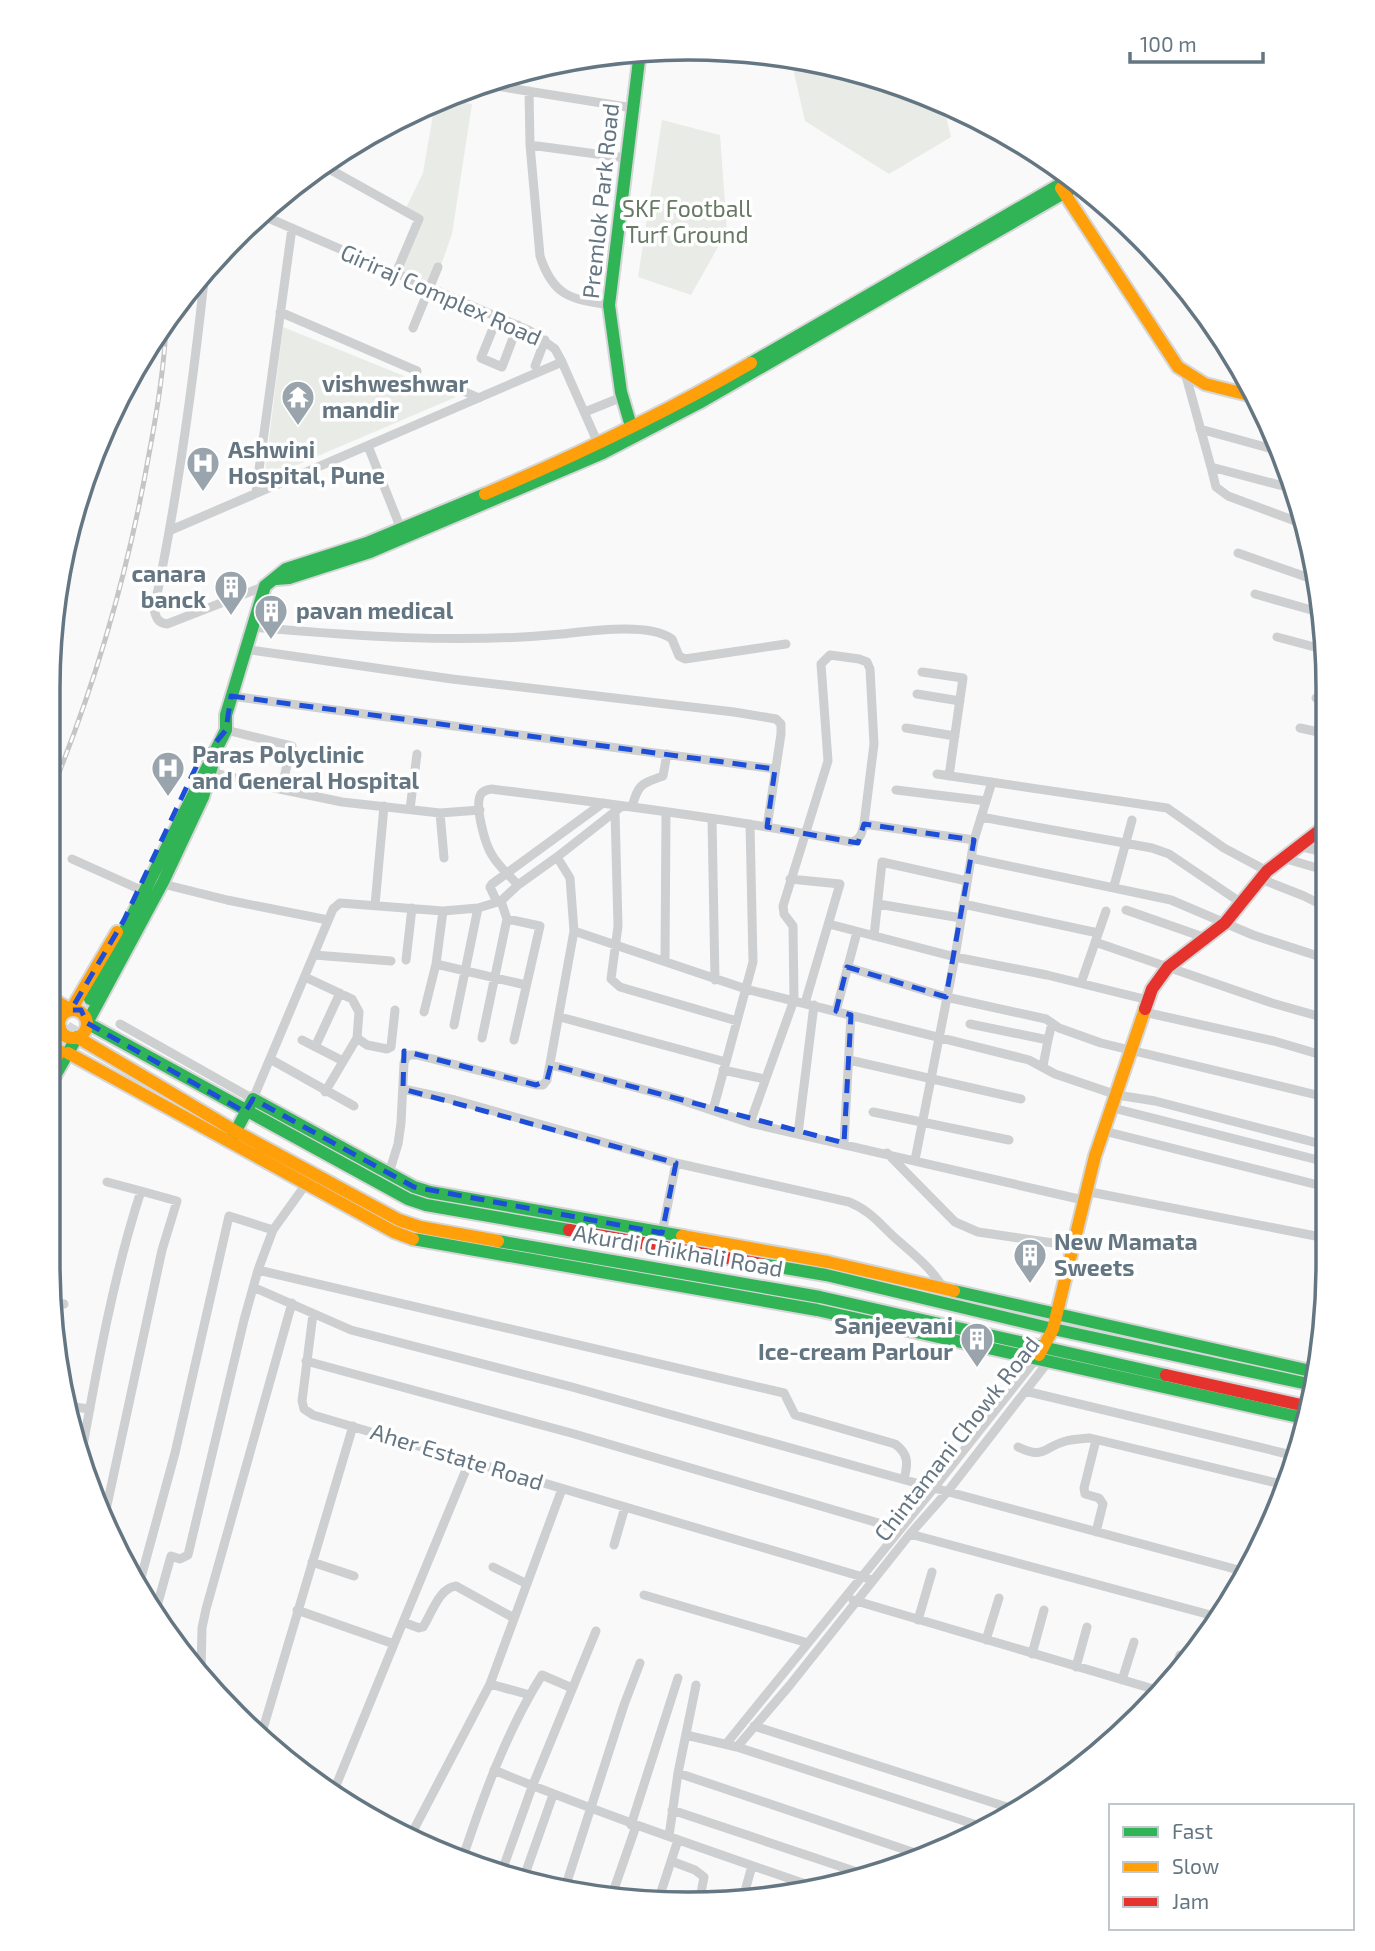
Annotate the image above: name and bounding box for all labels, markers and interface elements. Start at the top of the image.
scale bar [1130,21,1263,65]
text: 100 m [1140,31,1197,56]
street label: Premlok Park Road [576,102,624,300]
park label: SKF Football Turf Ground [622,194,752,248]
street label: Giriraj Complex Road [337,237,546,351]
place label: vishweshwar mandir [322,369,468,423]
temple icon: vishweshwar mandir [279,378,317,427]
place label: Ashwini Hospital, Pune [228,435,385,489]
hospital icon: Ashwini Hospital, Pune [184,444,222,493]
place label: canara banck [131,559,206,613]
building icon: canara banck [212,568,250,617]
building icon: pavan medical [252,592,290,641]
place label: pavan medical [296,596,454,624]
place label: Paras Polyclinic and General Hospital [192,740,420,794]
hospital icon: Paras Polyclinic and General Hospital [149,749,187,798]
street label: Akurdi Chikhali Road [571,1218,785,1282]
place label: New Mamata Sweets [1054,1227,1198,1281]
building icon: New Mamata Sweets [1011,1236,1049,1285]
place label: Sanjeevani Ice-cream Parlour [758,1311,953,1365]
building icon: Sanjeevani Ice-cream Parlour [958,1320,996,1369]
street label: Chintamani Chowk Road [868,1331,1045,1546]
street label: Aher Estate Road [368,1416,547,1496]
legend [1109,1804,1354,1930]
text: Fast [1172,1818,1213,1843]
text: Slow [1172,1853,1219,1878]
text: Jam [1172,1888,1209,1913]

